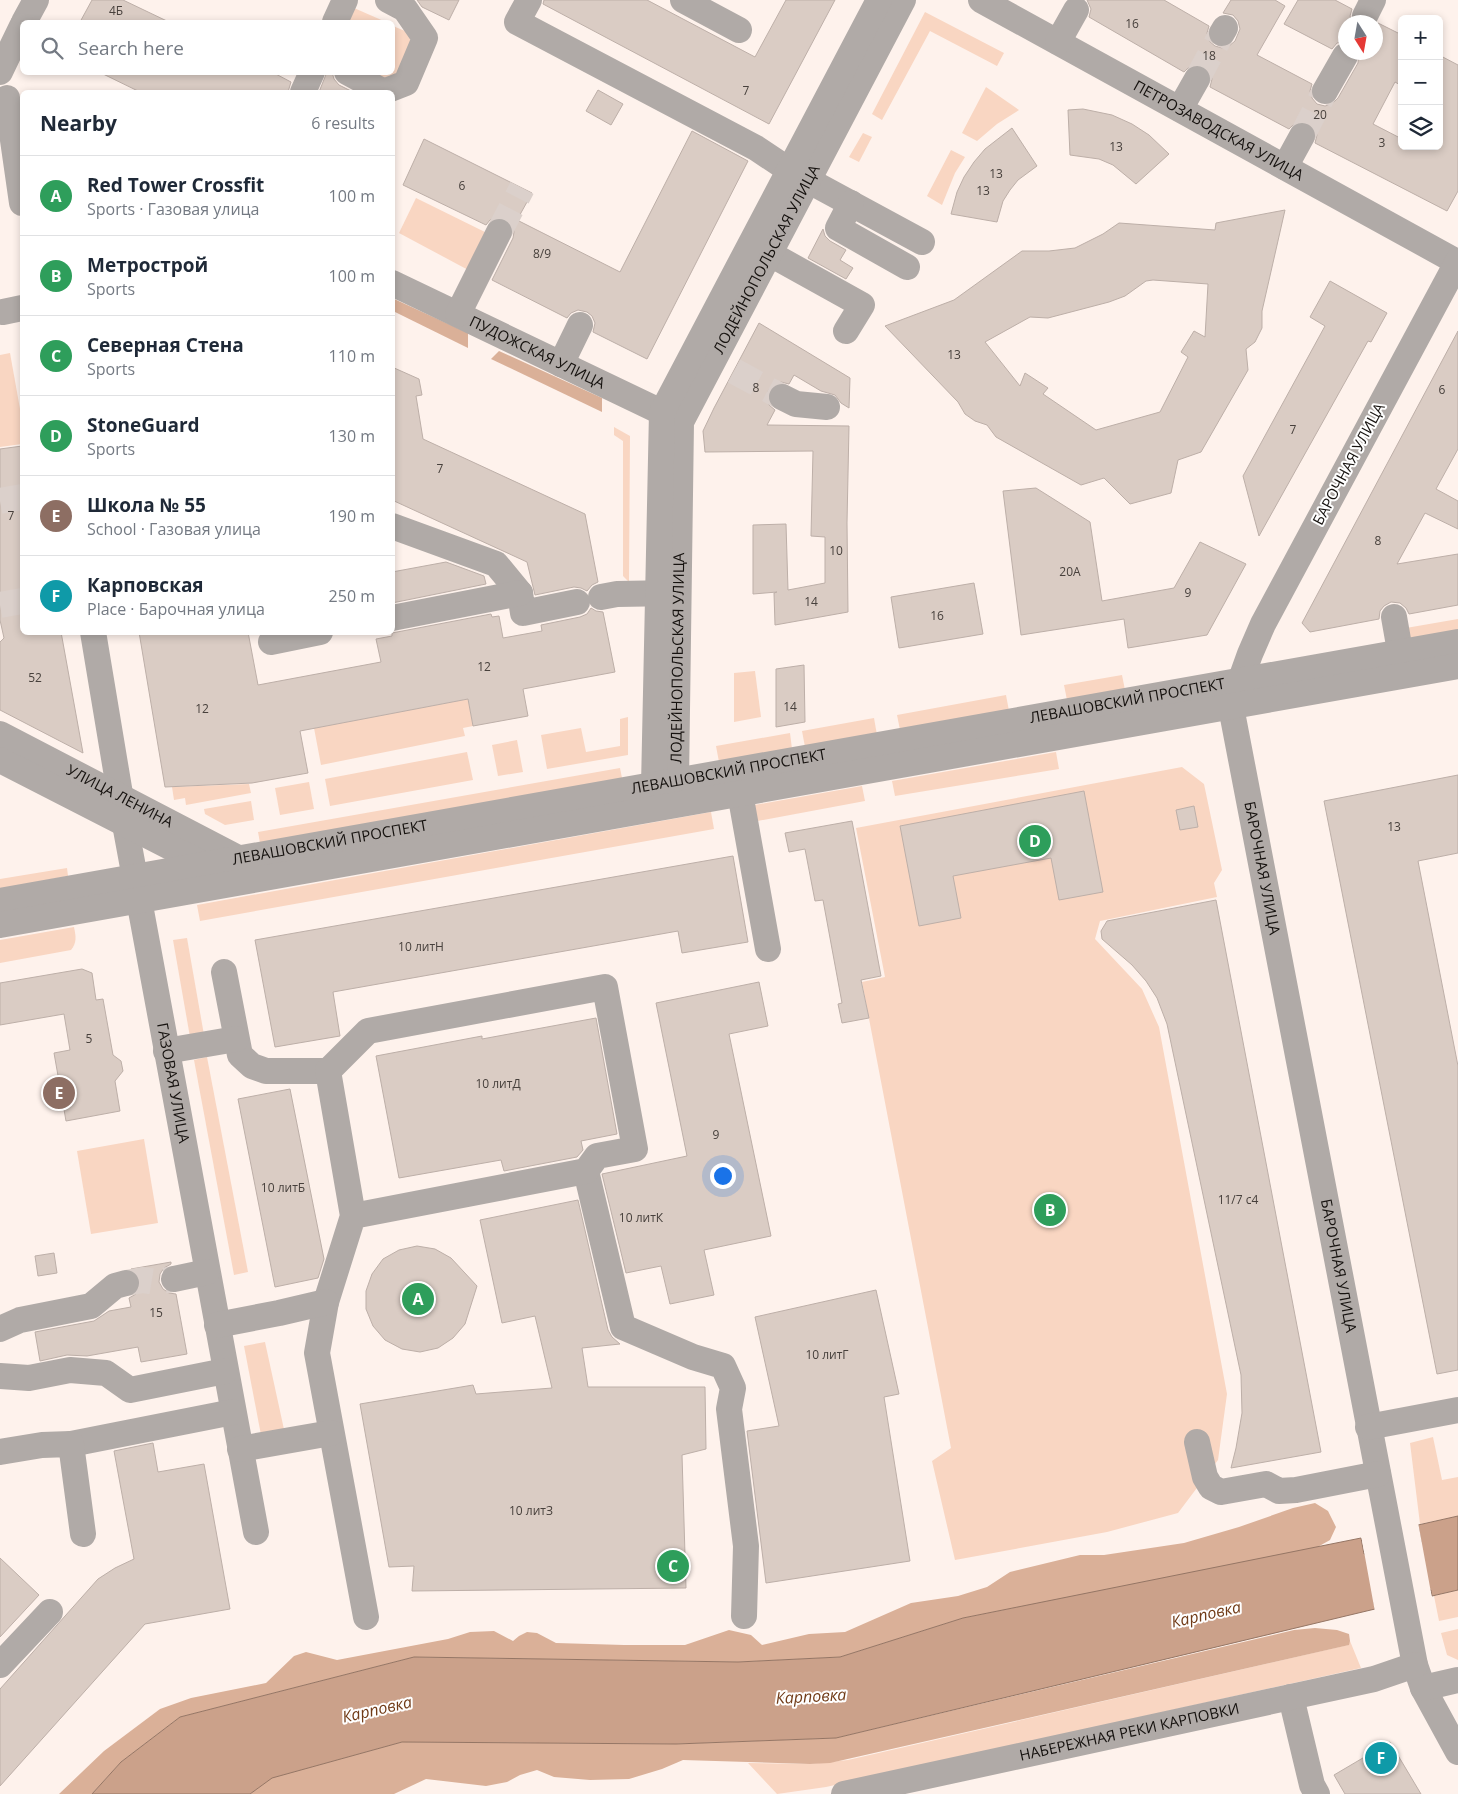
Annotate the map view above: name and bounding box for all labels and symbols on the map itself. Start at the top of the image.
house number: 4Б [109,2,123,19]
house number: 16 [1125,15,1139,32]
north arrow [1338,15,1383,60]
house number: 18 [1202,47,1216,64]
street label: ПЕТРОЗАВОДСКАЯ УЛИЦА [1130,75,1308,185]
house number: 7 [743,82,750,99]
house number: 20 [1313,106,1327,123]
house number: 3 [1379,134,1386,151]
house number: 13 [1109,138,1123,155]
street label: ЛОДЕЙНОПОЛЬСКАЯ УЛИЦА [708,160,824,357]
house number: 13 [989,165,1003,182]
house number: 6 [459,177,466,194]
house number: 13 [976,182,990,199]
house number: 8/9 [533,245,551,262]
street label: ПУДОЖСКАЯ УЛИЦА [467,311,609,393]
house number: 13 [947,346,961,363]
house number: 8 [753,379,760,396]
house number: 6 [1439,381,1446,398]
street label: БАРОЧНАЯ УЛИЦА [1307,399,1389,528]
house number: 7 [1290,421,1297,438]
house number: 7 [437,460,444,477]
house number: 7 [8,507,15,524]
house number: 8 [1375,532,1382,549]
house number: 10 [829,542,843,559]
street label: ЛОДЕЙНОПОЛЬСКАЯ УЛИЦА [665,552,688,764]
house number: 20А [1059,563,1081,580]
house number: 9 [1185,584,1192,601]
house number: 14 [804,593,818,610]
house number: 16 [930,607,944,624]
house number: 12 [477,658,491,675]
house number: 52 [28,669,42,686]
street label: ЛЕВАШОВСКИЙ ПРОСПЕКТ [1028,672,1227,727]
house number: 14 [783,698,797,715]
house number: 12 [195,700,209,717]
street label: ЛЕВАШОВСКИЙ ПРОСПЕКТ [629,743,828,798]
street label: УЛИЦА ЛЕНИНА [63,759,177,832]
street label: БАРОЧНАЯ УЛИЦА [1240,799,1286,937]
street label: ЛЕВАШОВСКИЙ ПРОСПЕКТ [230,814,430,869]
house number: 13 [1387,818,1401,835]
pin: D [1019,822,1051,860]
house number: 10 литН [398,938,444,955]
street label: ГАЗОВАЯ УЛИЦА [153,1021,195,1145]
house number: 5 [86,1030,93,1047]
pin: E [43,1074,75,1112]
house number: 10 литД [475,1075,521,1092]
house number: 9 [713,1126,720,1143]
your location [710,1163,736,1189]
house number: 10 литБ [261,1179,305,1196]
pin: B [1034,1191,1066,1229]
house number: 11/7 с4 [1218,1191,1258,1208]
street label: БАРОЧНАЯ УЛИЦА [1317,1197,1362,1334]
house number: 10 литК [619,1209,664,1226]
pin: A [402,1280,434,1318]
house number: 15 [149,1304,163,1321]
house number: 10 литГ [805,1346,849,1363]
house number: 10 литЗ [509,1502,553,1519]
pin: C [657,1547,689,1585]
water label: Карповка [1169,1595,1243,1633]
water label: Карповка [775,1683,847,1709]
water label: Карповка [340,1690,414,1728]
street label: НАБЕРЕЖНАЯ РЕКИ КАРПОВКИ [1017,1698,1241,1765]
pin: F [1365,1739,1397,1777]

